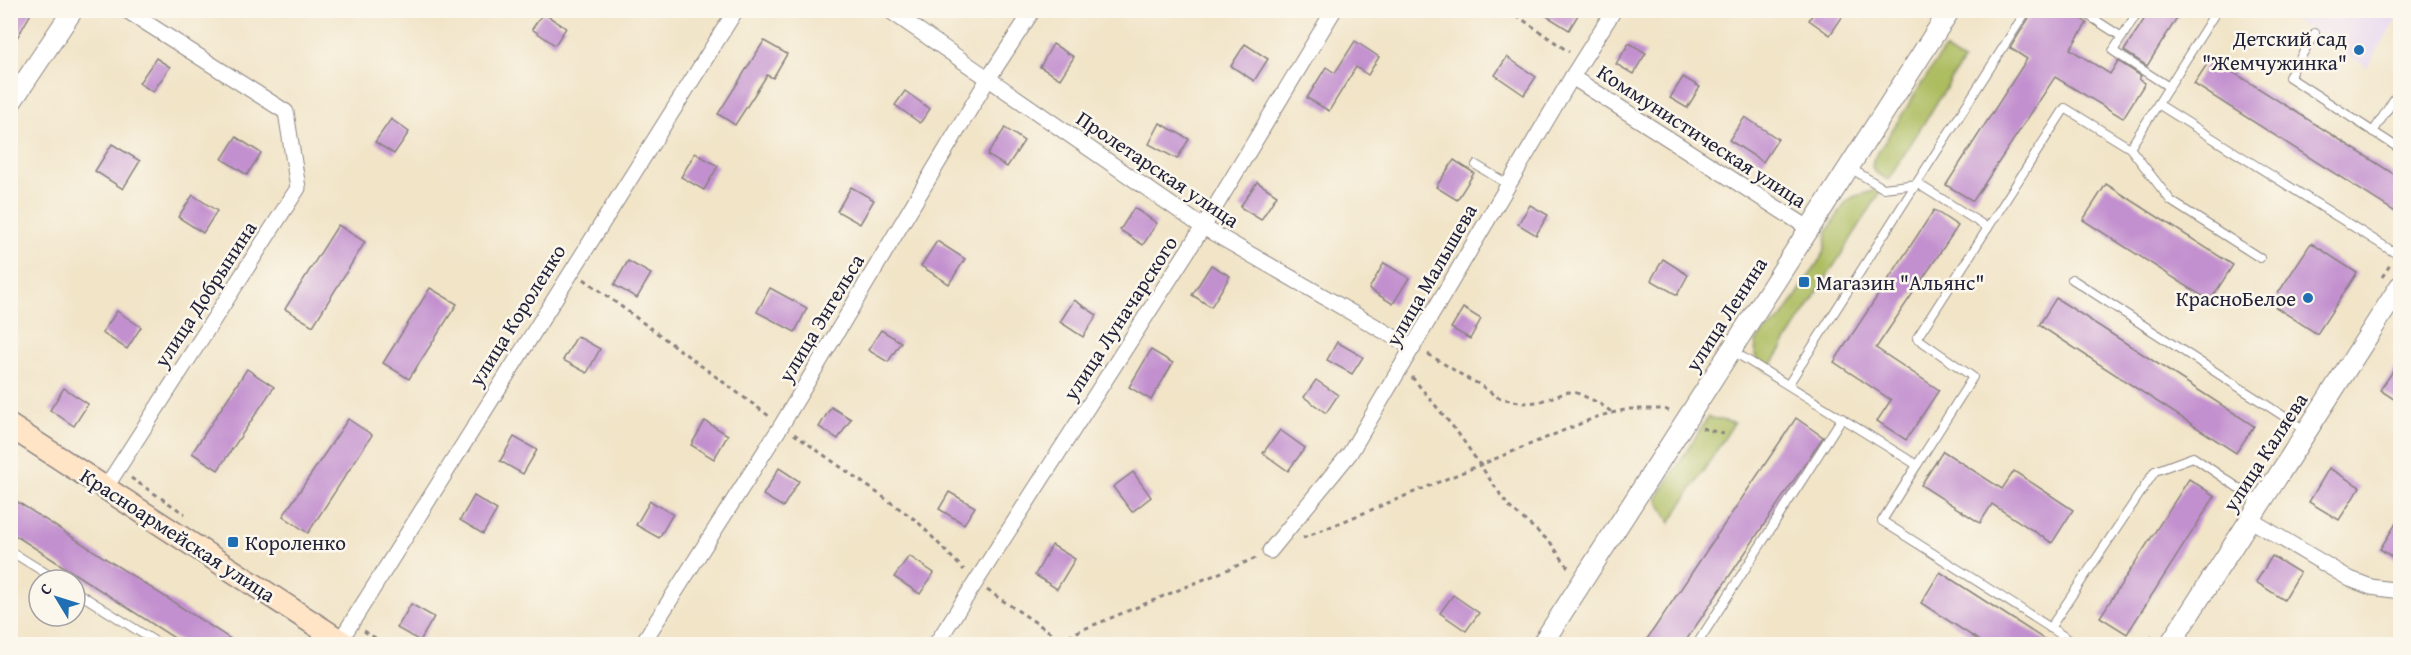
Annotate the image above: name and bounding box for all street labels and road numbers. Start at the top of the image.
street label: Коммунистическая улица [1591,56,1813,216]
street label: Пролетарская улица [1070,103,1246,235]
street label: улица Малышева [1377,198,1484,353]
street label: улица Добрынина [145,215,264,374]
street label: улица Луначарского [1055,230,1185,407]
street label: улица Короленко [460,238,573,393]
street label: улица Энгельса [770,248,872,389]
street label: улица Ленина [1677,250,1775,378]
street label: улица Каляева [2214,386,2315,519]
street label: Красноармейская улица [74,460,282,610]

